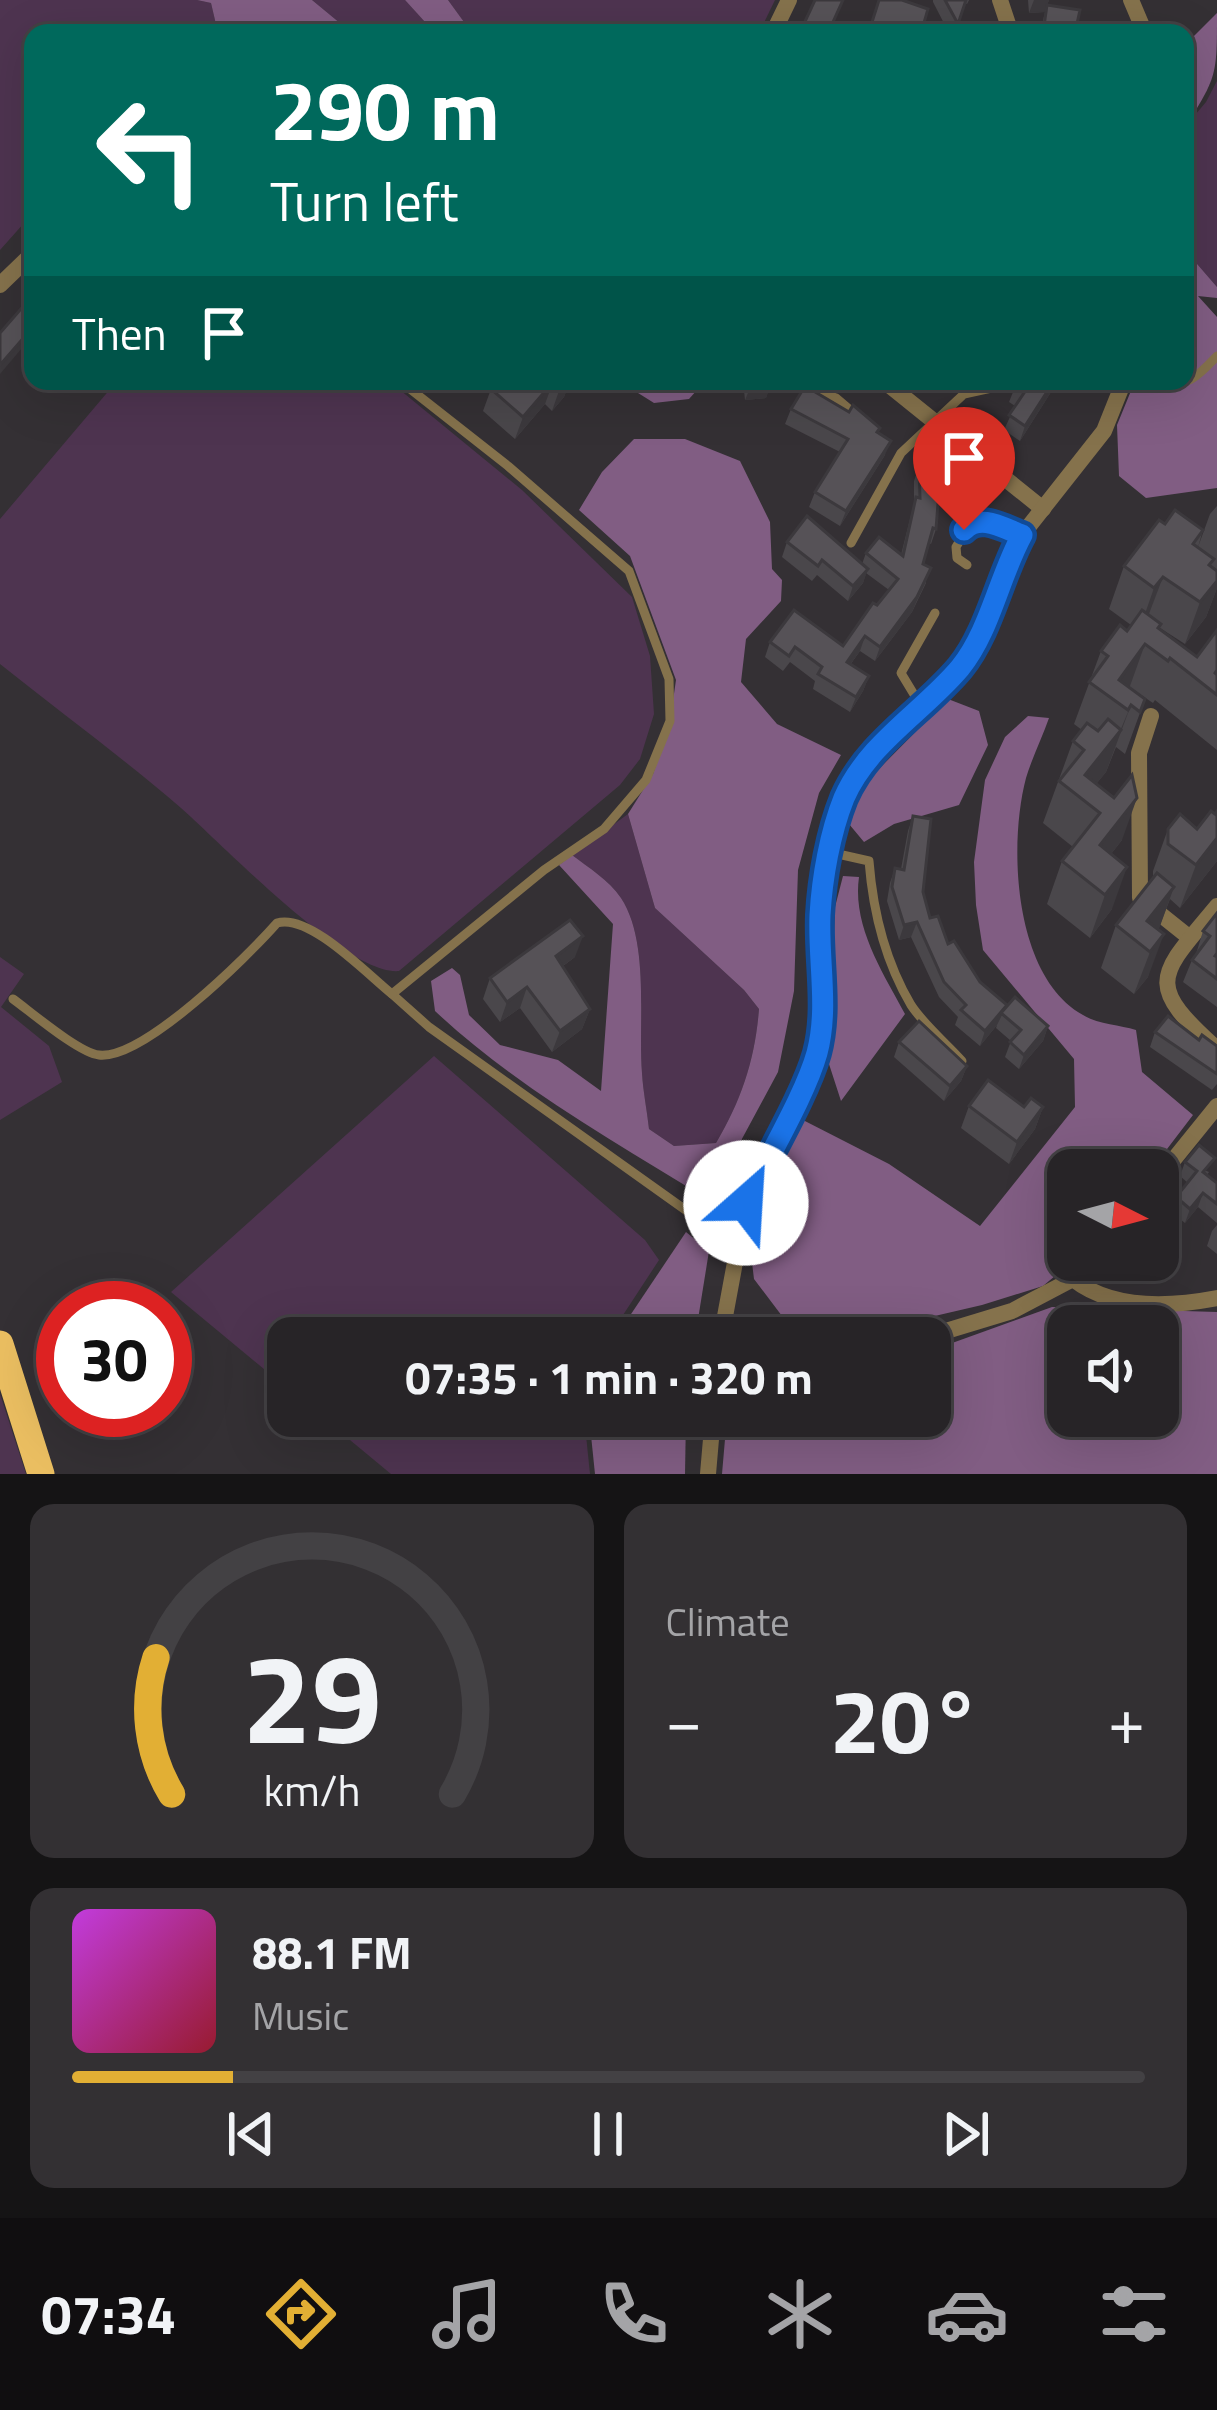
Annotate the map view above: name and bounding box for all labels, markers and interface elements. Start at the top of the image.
text: 290 m [270,45,500,173]
icon: left [72,72,228,228]
text: Turn left [270,160,459,242]
text: Then [72,299,167,367]
icon: arrive [191,300,257,366]
pin [913,407,1015,530]
icon: arrive [931,425,997,491]
position arrow [683,1140,809,1266]
north arrow [1047,1149,1179,1281]
map controls [1047,1149,1179,1437]
speed limit sign: 30 [36,1281,192,1437]
button: sound [1047,1305,1179,1437]
text: 07:35 · 1 min · 320 m [405,1343,813,1411]
text: Climate [666,1592,790,1651]
text: 29 [242,1602,382,1791]
text: 20° [830,1651,981,1788]
text: − [666,1669,702,1770]
text: + [1108,1669,1145,1770]
text: km/h [263,1757,360,1823]
text: 88.1 FM [252,1918,412,1986]
text: Music [252,1986,349,2045]
icon: previous [218,2101,284,2167]
icon: pause [575,2101,641,2167]
icon: next [933,2101,999,2167]
icon: directions [259,2272,343,2356]
icon: music [425,2272,509,2356]
icon: phone [592,2272,676,2356]
icon: climate [758,2272,842,2356]
icon: car [925,2272,1009,2356]
icon: filters [1092,2272,1176,2356]
text: 07:34 [41,2273,176,2355]

